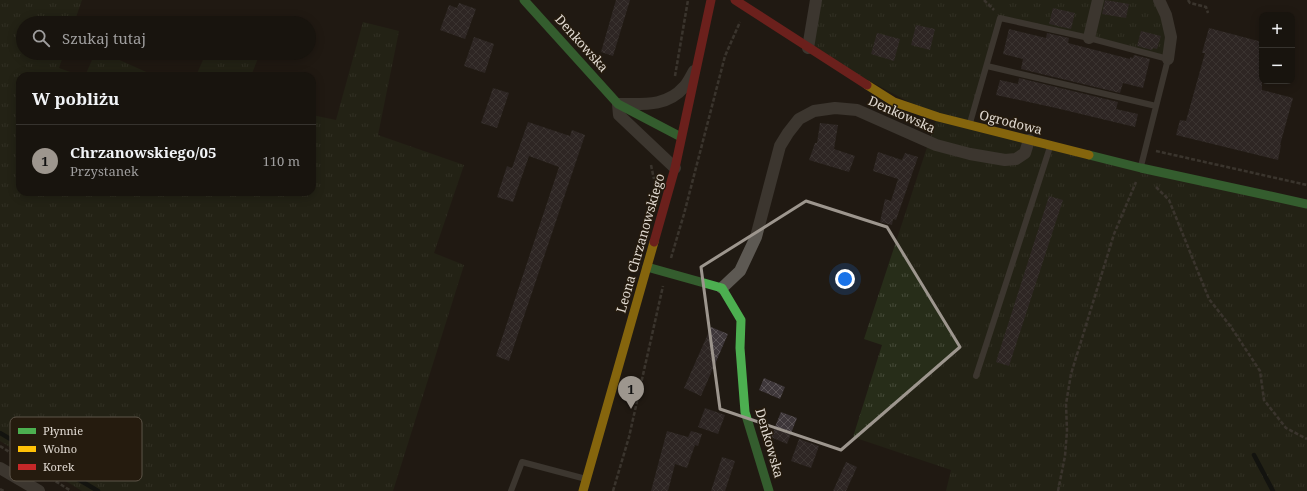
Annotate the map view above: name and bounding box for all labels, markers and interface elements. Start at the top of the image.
street label: Denkowska [551,10,613,76]
map controls [1259,12,1295,84]
button: + [1259,12,1295,48]
search box [16,16,316,60]
icon: search [30,27,52,49]
text: Szukaj tutaj [62,28,146,48]
button: − [1259,48,1295,84]
text: W pobliżu [32,87,119,110]
street label: Denkowska [866,91,938,137]
street label: Ogrodowa [978,105,1044,139]
text: Chrzanowskiego/05 [70,142,216,162]
text: 1 [41,152,49,170]
text: 110 m [263,152,300,170]
text: Przystanek [70,162,139,180]
street label: Leona Chrzanowskiego [611,171,669,315]
your location [835,269,855,289]
pin: 1 [618,376,644,409]
street label: Denkowska [751,406,789,480]
legend [10,417,142,481]
text: Płynnie [43,423,83,438]
text: Wolno [43,441,77,456]
text: Korek [43,459,75,474]

